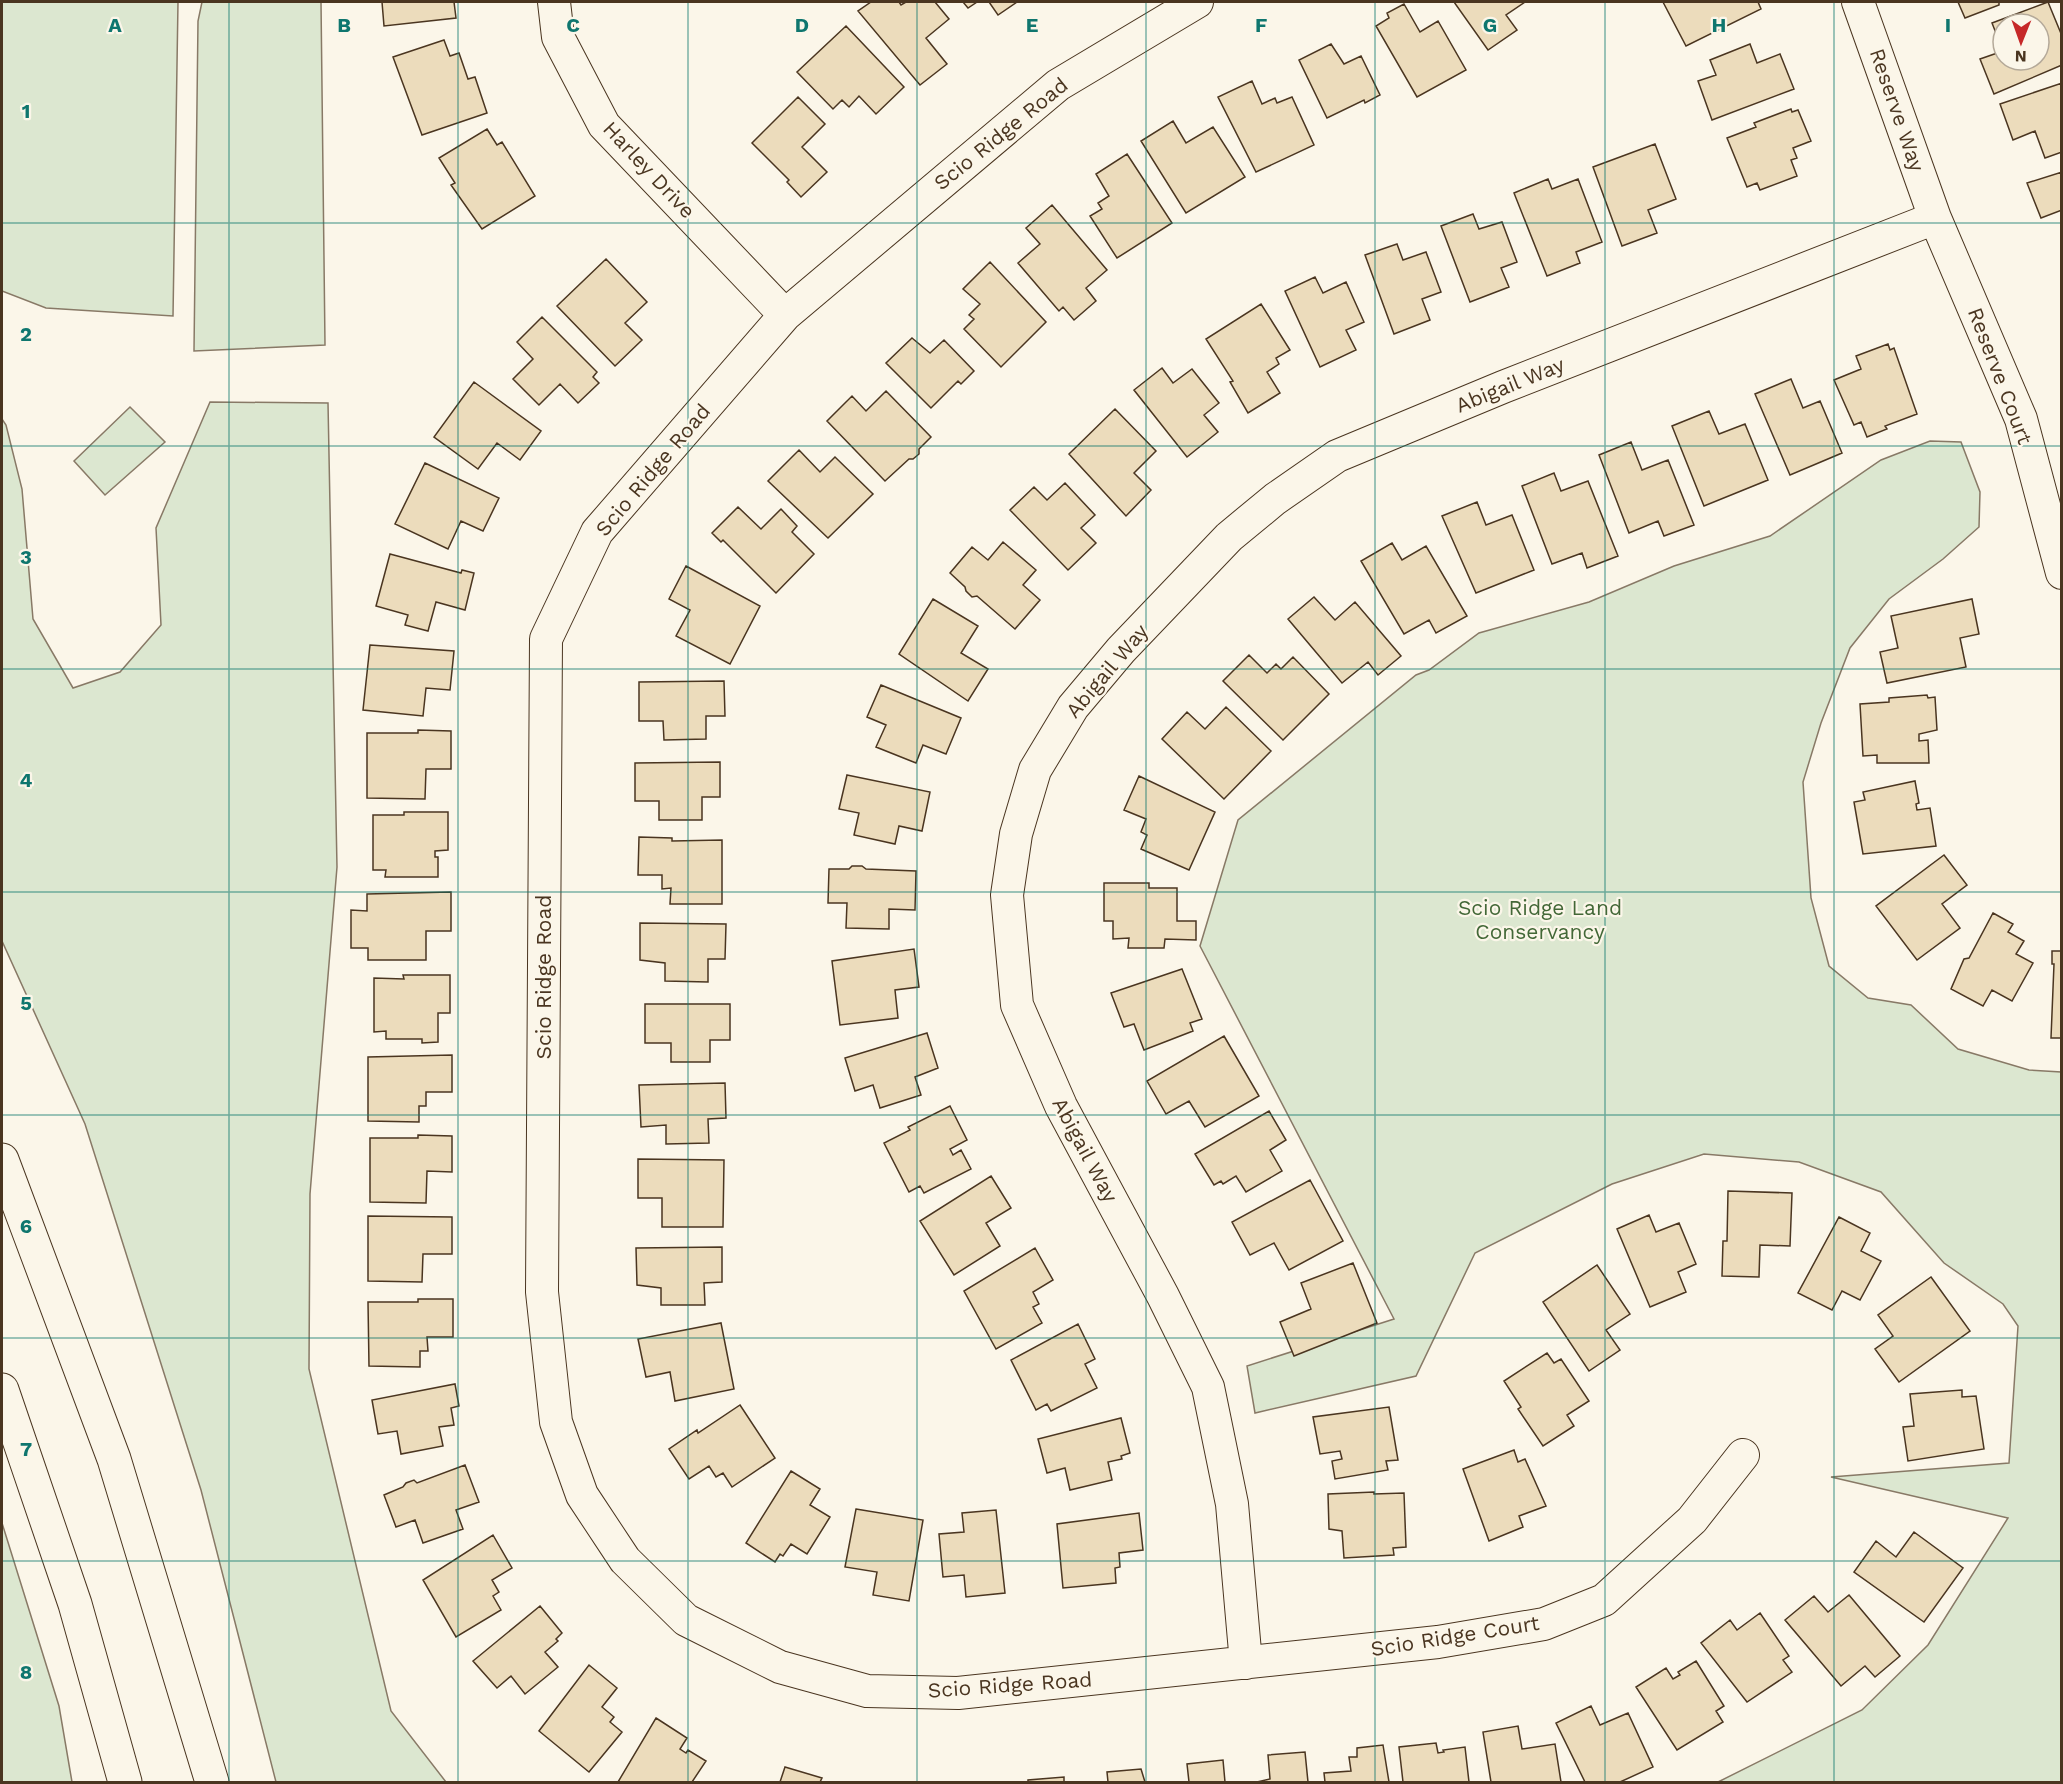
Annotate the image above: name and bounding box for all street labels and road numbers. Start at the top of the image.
street label: Reserve Way [1865,45,1930,175]
street label: Scio Ridge Road [929,72,1073,195]
street label: Harley Drive [598,116,701,223]
street label: Reserve Court [1963,304,2038,448]
street label: Abigail Way [1452,351,1568,418]
street label: Scio Ridge Road [590,398,715,541]
street label: Abigail Way [1060,618,1153,723]
street label: Scio Ridge Road [531,895,556,1059]
street label: Abigail Way [1047,1093,1124,1207]
street label: Scio Ridge Court [1369,1610,1541,1661]
street label: Scio Ridge Road [927,1666,1093,1703]

